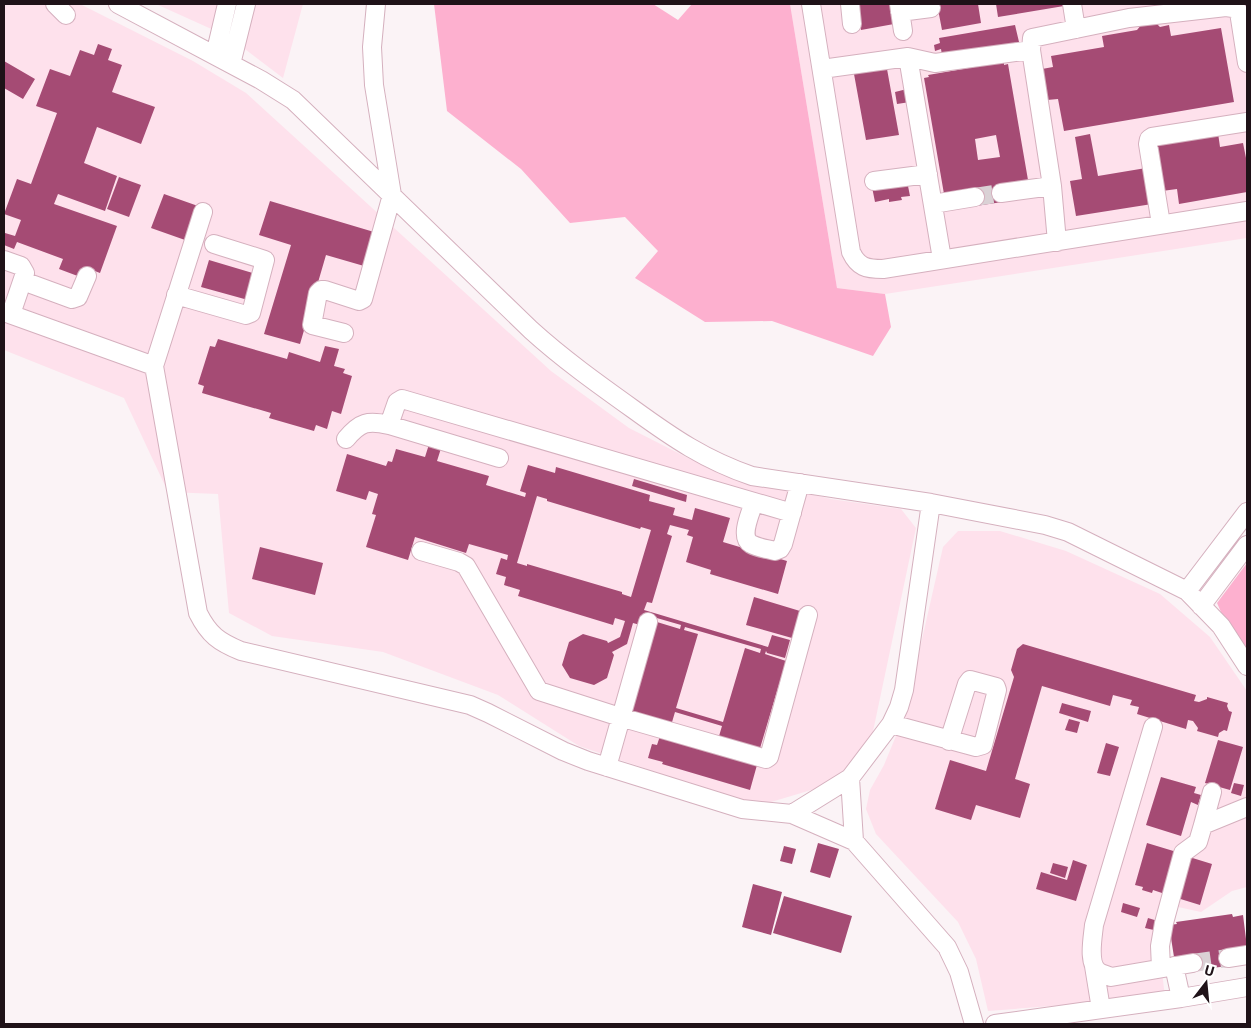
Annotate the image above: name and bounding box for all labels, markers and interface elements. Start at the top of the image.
north arrow [1181,958,1231,1008]
text: U [1203,961,1217,980]

